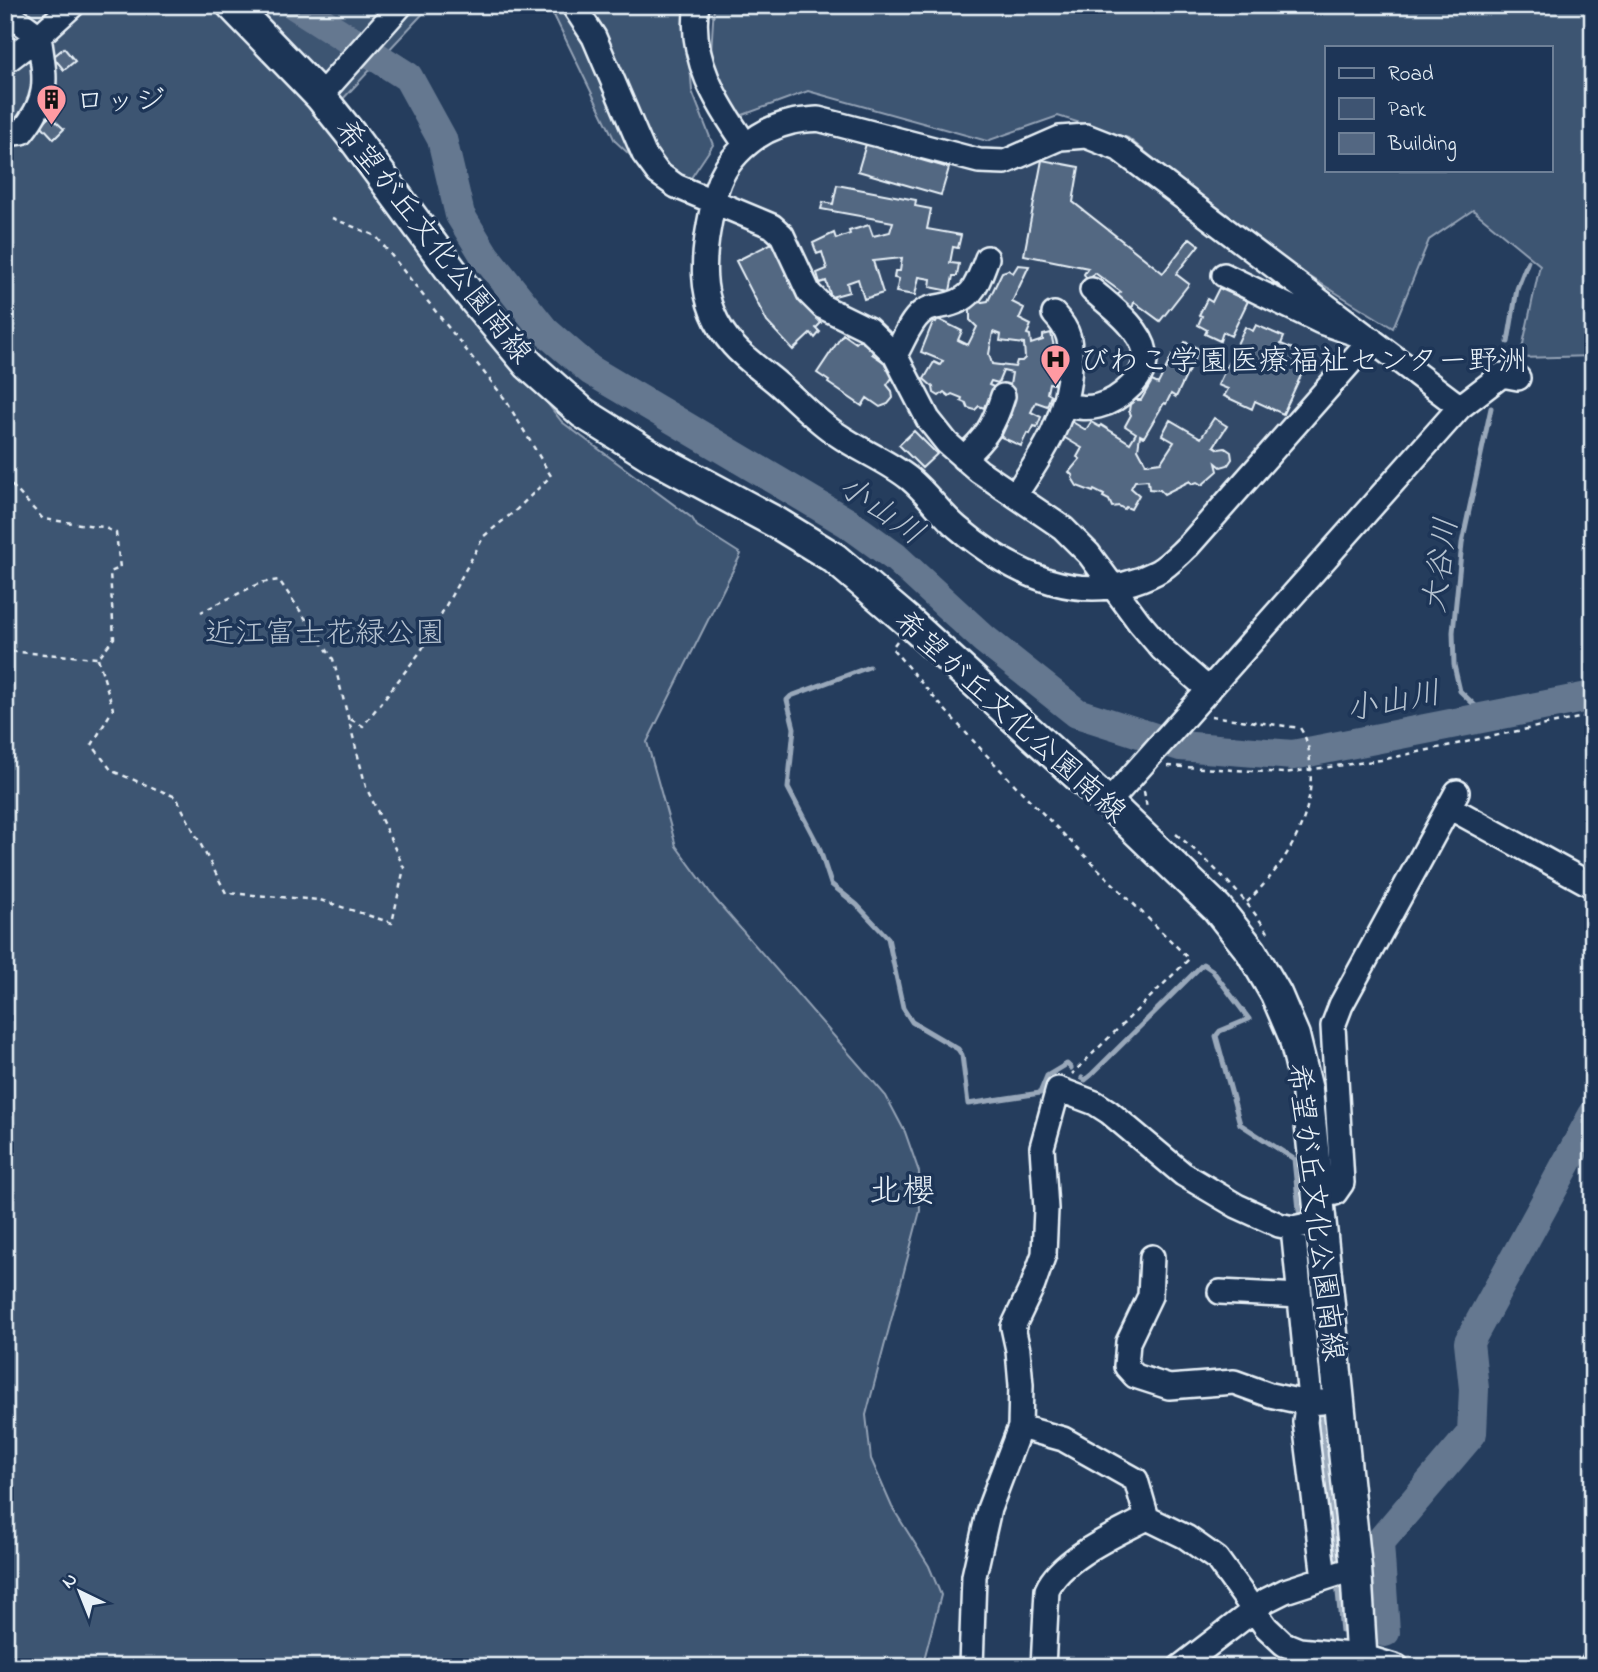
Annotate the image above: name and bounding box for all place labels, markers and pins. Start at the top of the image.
place label: ロッジ [75,81,165,125]
building icon: ロッジ [35,83,69,127]
place label: びわこ学園医療福祉センター野洲 [1079,341,1528,385]
hospital icon: びわこ学園医療福祉センター野洲 [1039,343,1073,387]

